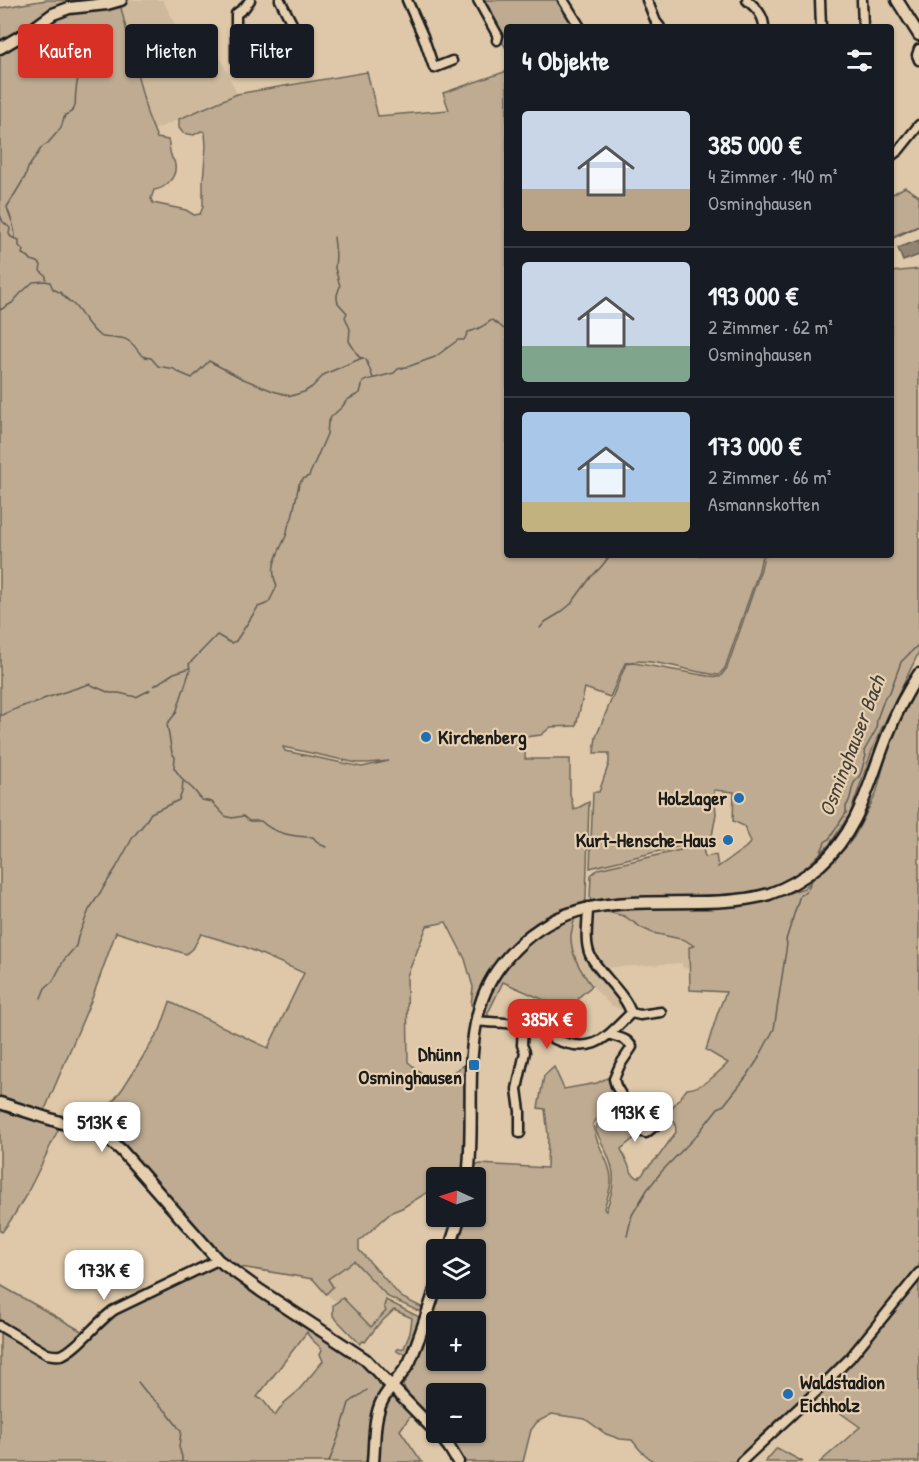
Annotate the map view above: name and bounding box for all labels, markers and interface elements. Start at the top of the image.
chip: Kaufen [18,24,113,78]
chip: Mieten [125,24,218,78]
chip: Filter [230,24,314,78]
text: 4 Objekte [522,43,609,78]
icon: filters [843,44,876,77]
text: 385 000 € [708,127,801,162]
icon: home [570,135,642,207]
text: 4 Zimmer · 140 m² [708,162,837,189]
text: Osminghausen [708,189,812,216]
text: 193 000 € [708,278,798,313]
icon: home [570,286,642,358]
text: 2 Zimmer · 62 m² [708,313,833,340]
text: Osminghausen [708,340,812,367]
text: 173 000 € [708,428,801,463]
icon: home [570,436,642,508]
text: 2 Zimmer · 66 m² [708,463,831,490]
text: Asmannskotten [708,490,820,517]
water label: Osminghauser Bach [811,670,892,820]
place label: Kirchenberg [438,723,527,751]
marker: Kirchenberg [419,730,433,744]
place label: Holzlager [658,784,727,812]
marker: Holzlager [732,791,746,805]
place label: Kurt-Hensche-Haus [576,826,716,853]
marker: Kurt-Hensche-Haus [721,833,735,847]
pin: 385K € [498,999,596,1050]
text: 385K € [522,1005,572,1032]
place label: Dhünn Osminghausen [358,1040,462,1091]
marker: Dhünn Osminghausen [467,1058,481,1072]
pin: 193K € [586,1092,684,1143]
text: 193K € [611,1098,659,1125]
pin: 513K € [53,1102,151,1153]
text: 513K € [77,1108,127,1135]
north arrow [426,1167,486,1227]
map controls [426,1167,486,1443]
button: layers [426,1239,486,1299]
pin: 173K € [55,1250,153,1301]
text: 173K € [79,1256,129,1283]
button: + [426,1311,486,1371]
place label: Waldstadion Eichholz [800,1368,885,1418]
button: − [426,1383,486,1443]
marker: Waldstadion Eichholz [781,1387,795,1401]

